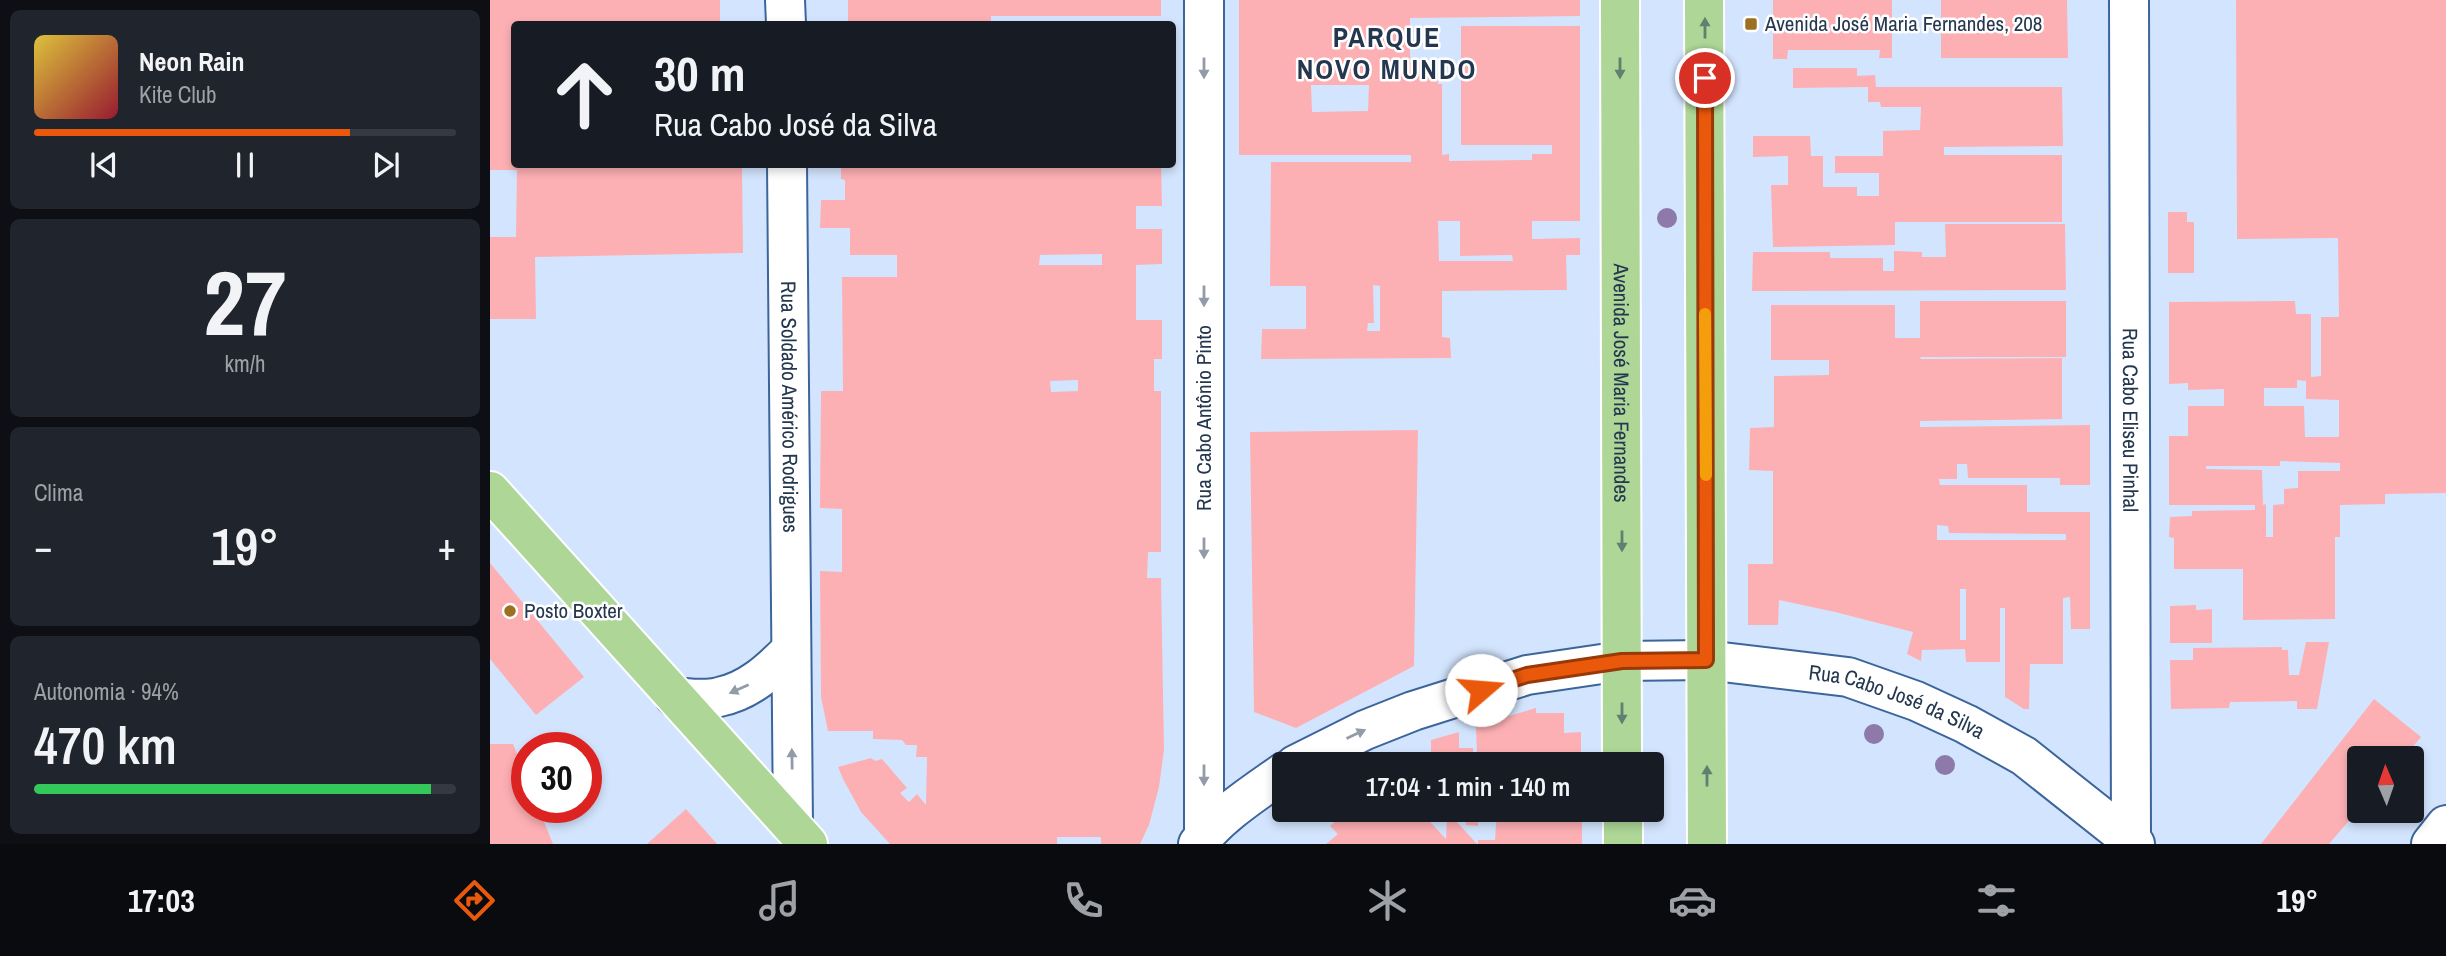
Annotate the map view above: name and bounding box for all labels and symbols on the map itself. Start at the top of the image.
place label: Avenida José Maria Fernandes, 208 [1764,9,2042,38]
marker: Avenida José Maria Fernandes, 208 [1743,16,1759,32]
one-way arrow [1699,17,1711,39]
district label: PARQUE NOVO MUNDO [1297,18,1477,88]
pin [1675,48,1735,108]
one-way arrow [1198,57,1210,79]
one-way arrow [1614,57,1626,79]
street label: Avenida José Maria Fernandes [1607,262,1636,503]
street label: Rua Soldado Américo Rodrigues [774,281,805,533]
one-way arrow [1198,285,1210,307]
street label: Rua Cabo Antônio Pinto [1189,325,1218,511]
street label: Rua Cabo Eliseu Pinhal [2116,328,2145,512]
one-way arrow [1616,530,1628,552]
one-way arrow [1198,537,1210,559]
place label: Posto Boxter [524,596,623,625]
marker: Posto Boxter [502,603,518,619]
position arrow [1444,653,1518,727]
street label: Rua Cabo José da Silva [1807,657,1991,746]
one-way arrow [729,683,749,695]
one-way arrow [1616,702,1628,724]
one-way arrow [1346,728,1366,740]
speed limit sign: 30 [511,732,602,823]
north arrow [2347,746,2424,822]
one-way arrow [786,748,798,770]
one-way arrow [1198,764,1210,786]
one-way arrow [1701,765,1713,787]

